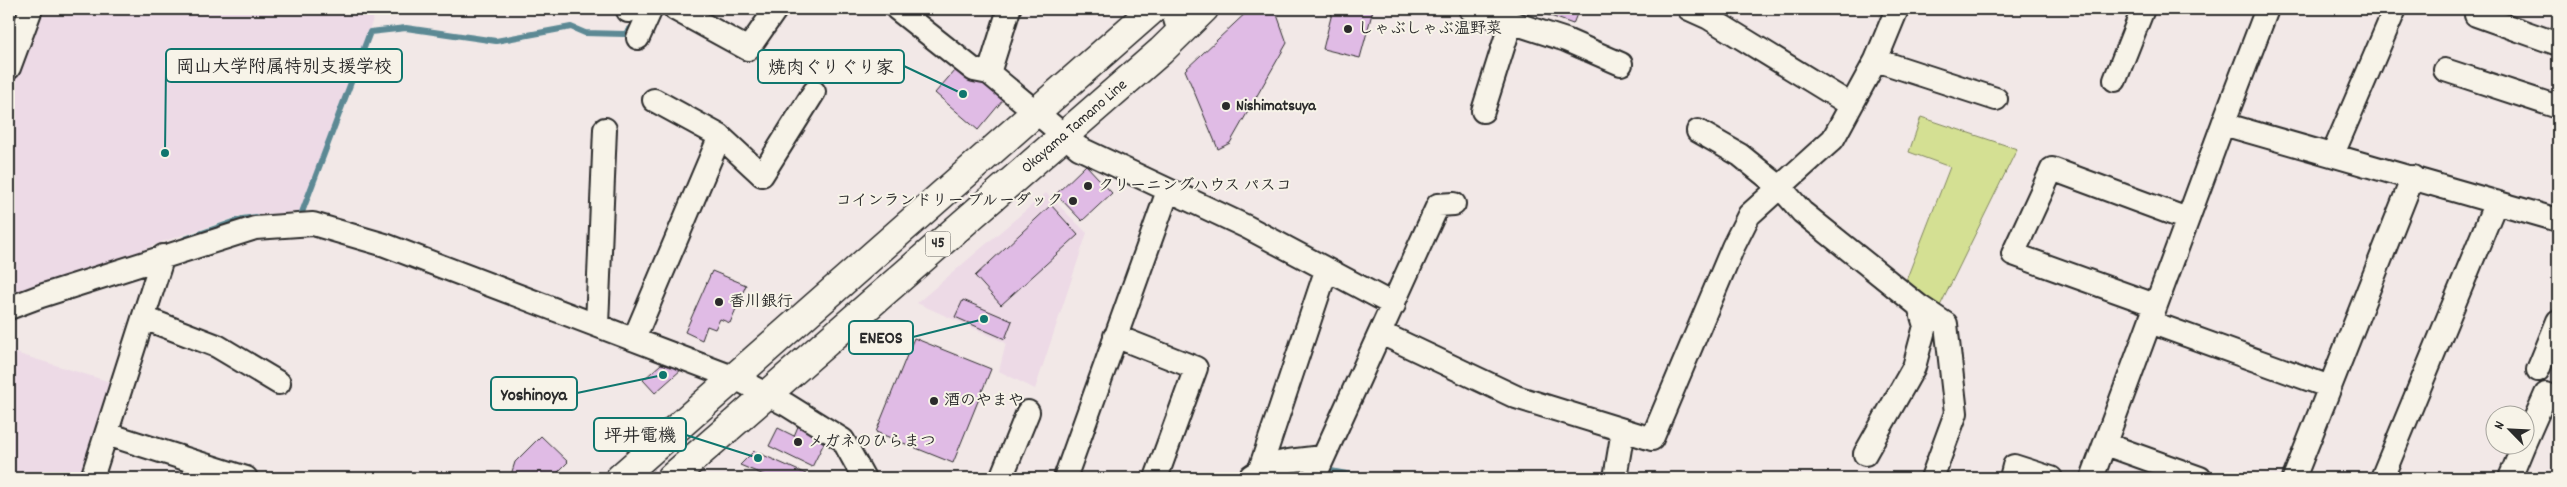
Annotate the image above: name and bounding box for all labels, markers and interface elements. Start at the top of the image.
place label: しゃぶしゃぶ温野菜 [1358,18,1502,41]
marker: しゃぶしゃぶ温野菜 [1342,23,1354,35]
callout: 岡山大学附属特別支援学校 [166,49,402,82]
callout: 焼肉ぐりぐり家 [758,50,904,83]
text: 岡山大学附属特別支援学校 [176,56,392,81]
text: 焼肉ぐりぐり家 [768,57,894,82]
street label: Okayama Tamano Line [1016,74,1132,179]
place label: Nishimatsuya [1236,95,1317,118]
marker: Nishimatsuya [1220,100,1232,112]
place label: クリーニングハウス パスコ [1098,175,1292,198]
marker: クリーニングハウス パスコ [1082,180,1094,192]
place label: コインランドリー ブルーダック [836,190,1063,213]
marker: コインランドリー ブルーダック [1067,195,1079,207]
road number: 45 [926,232,950,256]
place label: 香川銀行 [729,291,793,314]
marker: 香川銀行 [713,296,725,308]
callout: ENEOS [849,321,913,354]
text: ENEOS [859,327,903,352]
callout: Yoshinoya [491,377,577,410]
text: Yoshinoya [500,384,567,409]
place label: 酒のやまや [944,390,1024,413]
marker: 酒のやまや [928,395,940,407]
north arrow [2484,404,2534,454]
callout: 坪井電機 [594,418,686,451]
text: N [2489,418,2511,433]
text: 坪井電機 [604,425,676,450]
place label: メガネのひらまつ [808,431,936,454]
marker: メガネのひらまつ [792,436,804,448]

